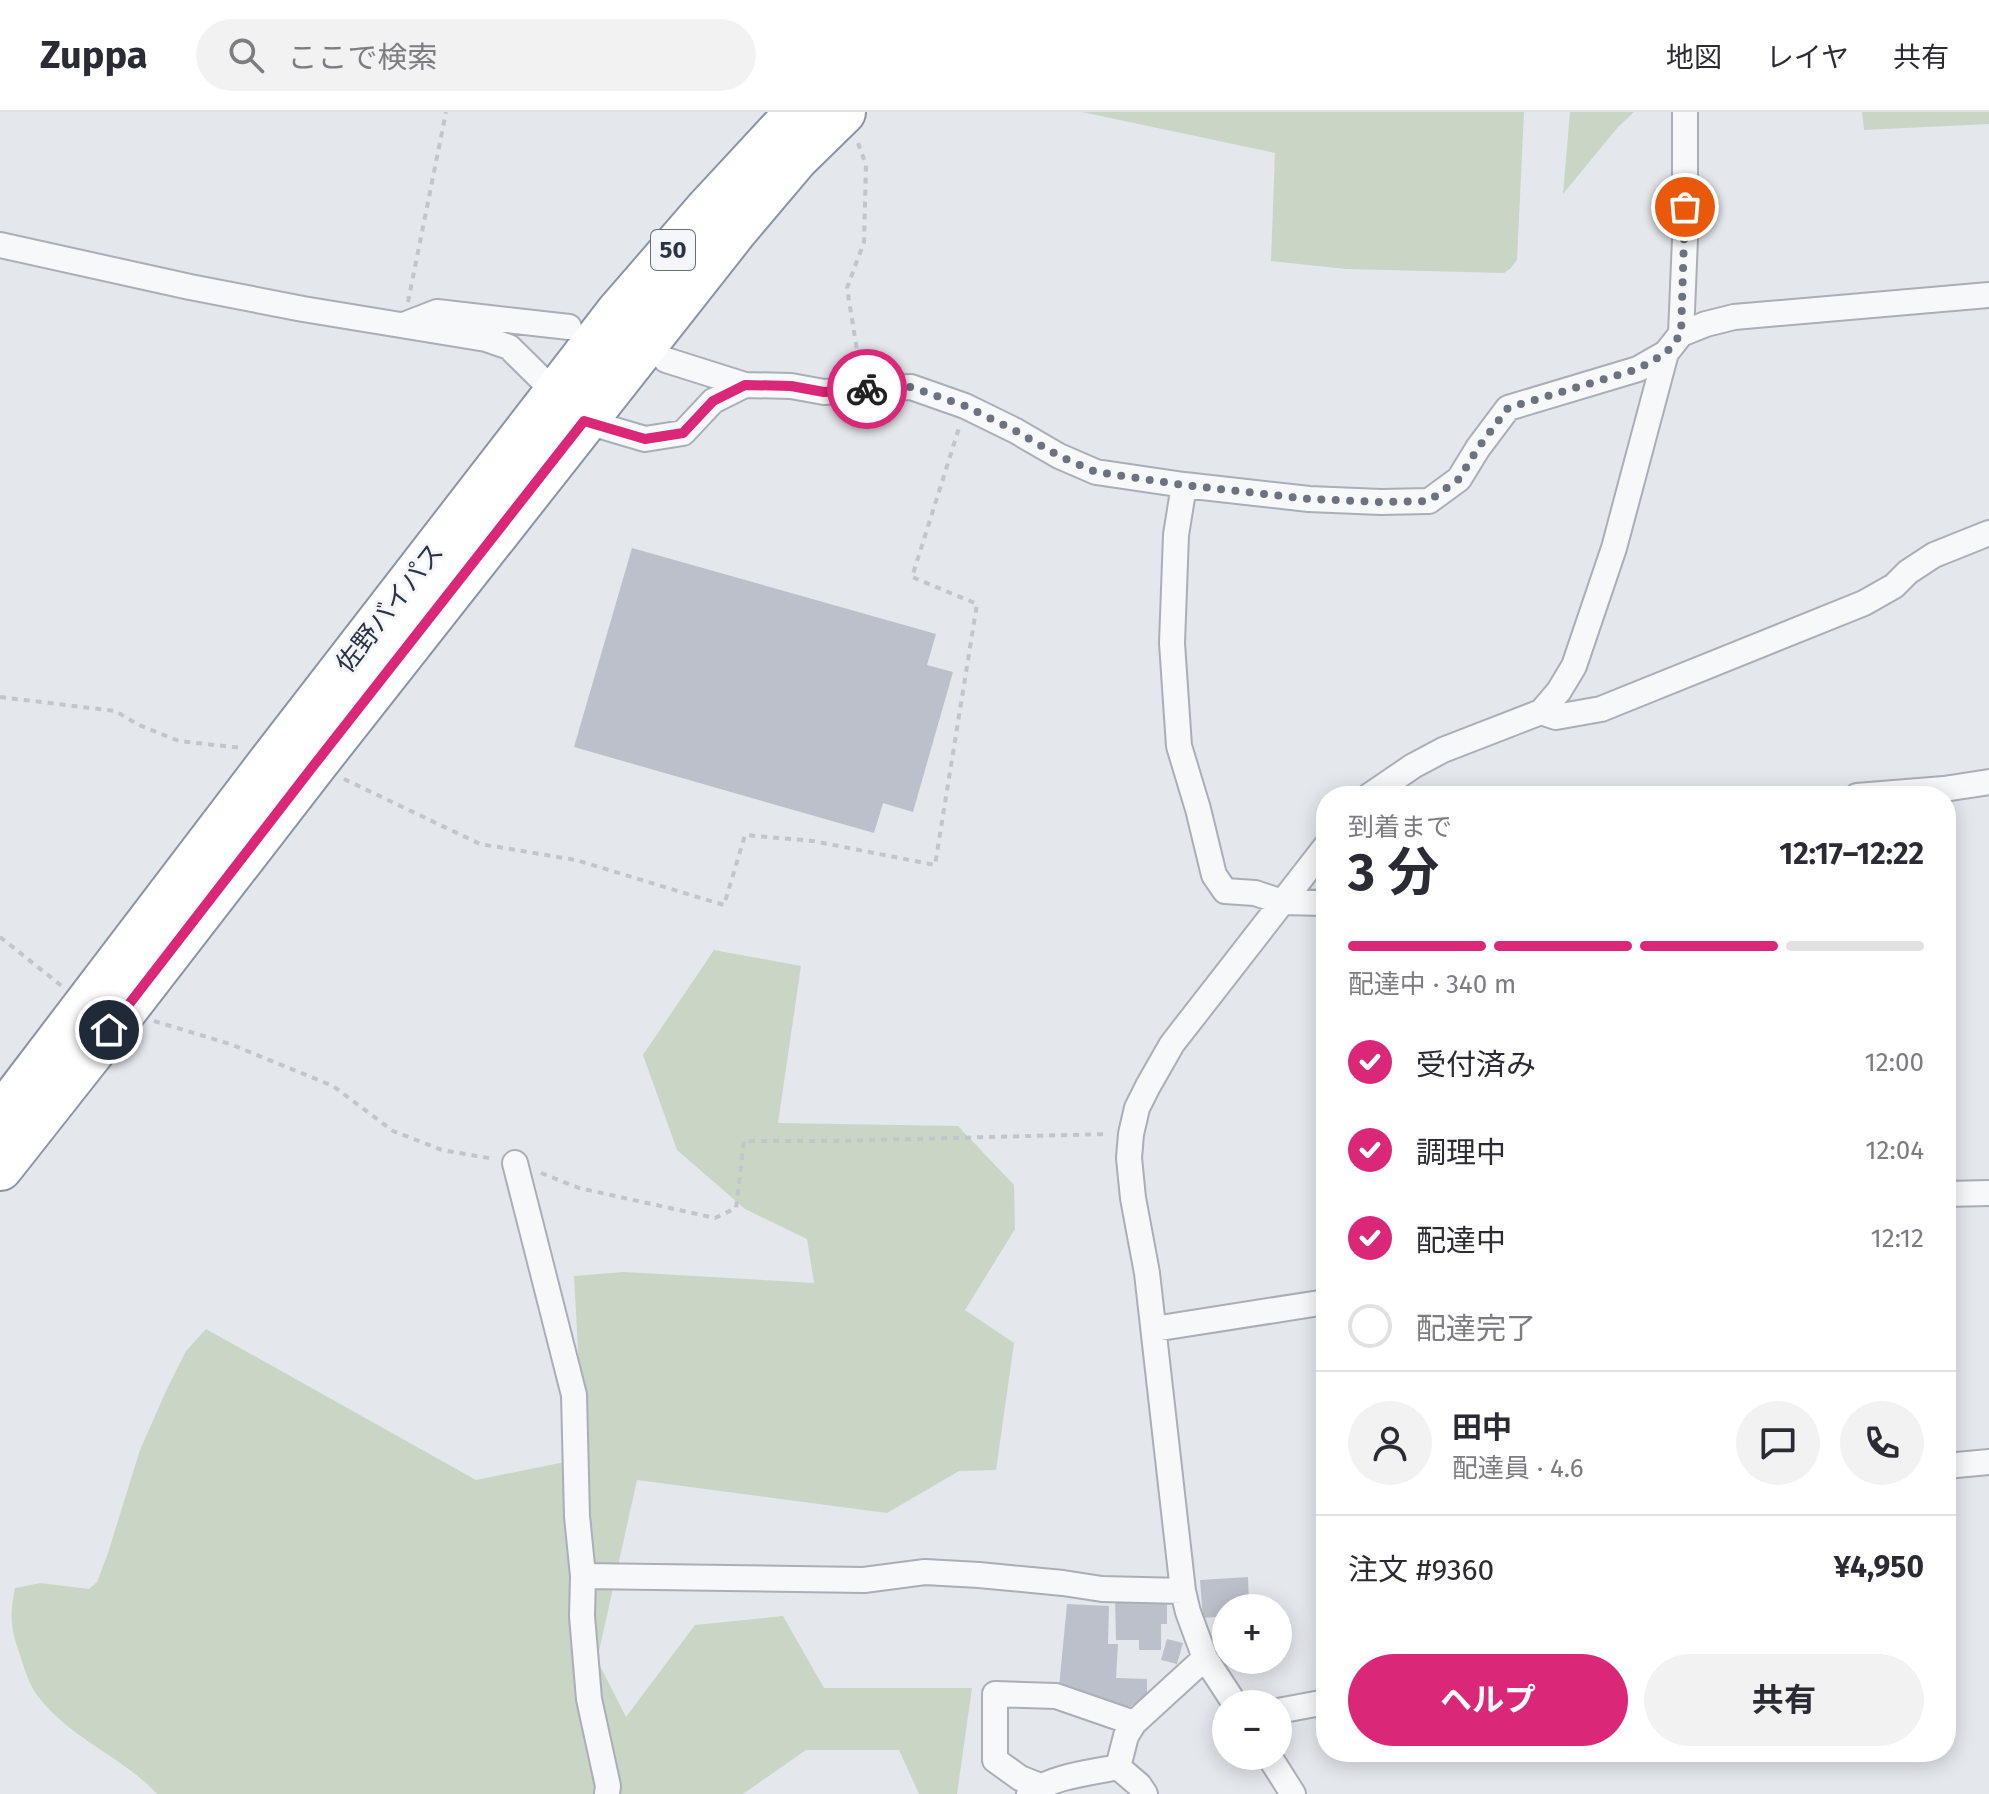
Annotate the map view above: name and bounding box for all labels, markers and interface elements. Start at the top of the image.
search box [196,19,756,91]
text: Zuppa [40,32,148,78]
icon: search [224,33,268,77]
text: ここで検索 [288,40,438,76]
text: 地図 [1666,41,1722,74]
text: レイヤ [1766,41,1849,74]
text: 共有 [1893,41,1949,74]
pin [1651,173,1719,241]
icon: bag [1663,185,1707,229]
road number: 50 [651,230,695,270]
courier [827,349,907,429]
icon: bike [845,367,889,411]
street label: 佐野バイパス [330,537,450,679]
text: 到着まで [1348,812,1452,843]
text: 12:17–12:22 [1779,836,1924,872]
text: 3 分 [1348,841,1439,904]
text: 配達中 · 340 m [1348,969,1516,1000]
pin [75,996,143,1064]
icon: home [87,1008,131,1052]
icon: check [1348,1040,1392,1084]
text: 受付済み [1416,1047,1536,1083]
text: 12:00 [1865,1047,1924,1078]
icon: check [1348,1128,1392,1172]
text: 調理中 [1416,1135,1506,1171]
text: 12:04 [1865,1135,1924,1166]
icon: check [1348,1216,1392,1260]
text: 配達中 [1416,1223,1506,1259]
text: 12:12 [1871,1223,1924,1254]
text: 配達完了 [1416,1311,1536,1347]
button: person [1348,1401,1432,1485]
button: chat [1736,1401,1820,1485]
button: phone [1840,1401,1924,1485]
text: 田中 [1452,1410,1512,1446]
text: 配達員 · 4.6 [1452,1453,1584,1484]
text: ¥4,950 [1834,1549,1924,1585]
text: 注文 #9360 [1348,1552,1494,1588]
map controls [1212,1594,1292,1770]
button: + [1212,1594,1292,1674]
button: ヘルプ [1348,1654,1628,1746]
button: 共有 [1644,1654,1924,1746]
button: − [1212,1690,1292,1770]

